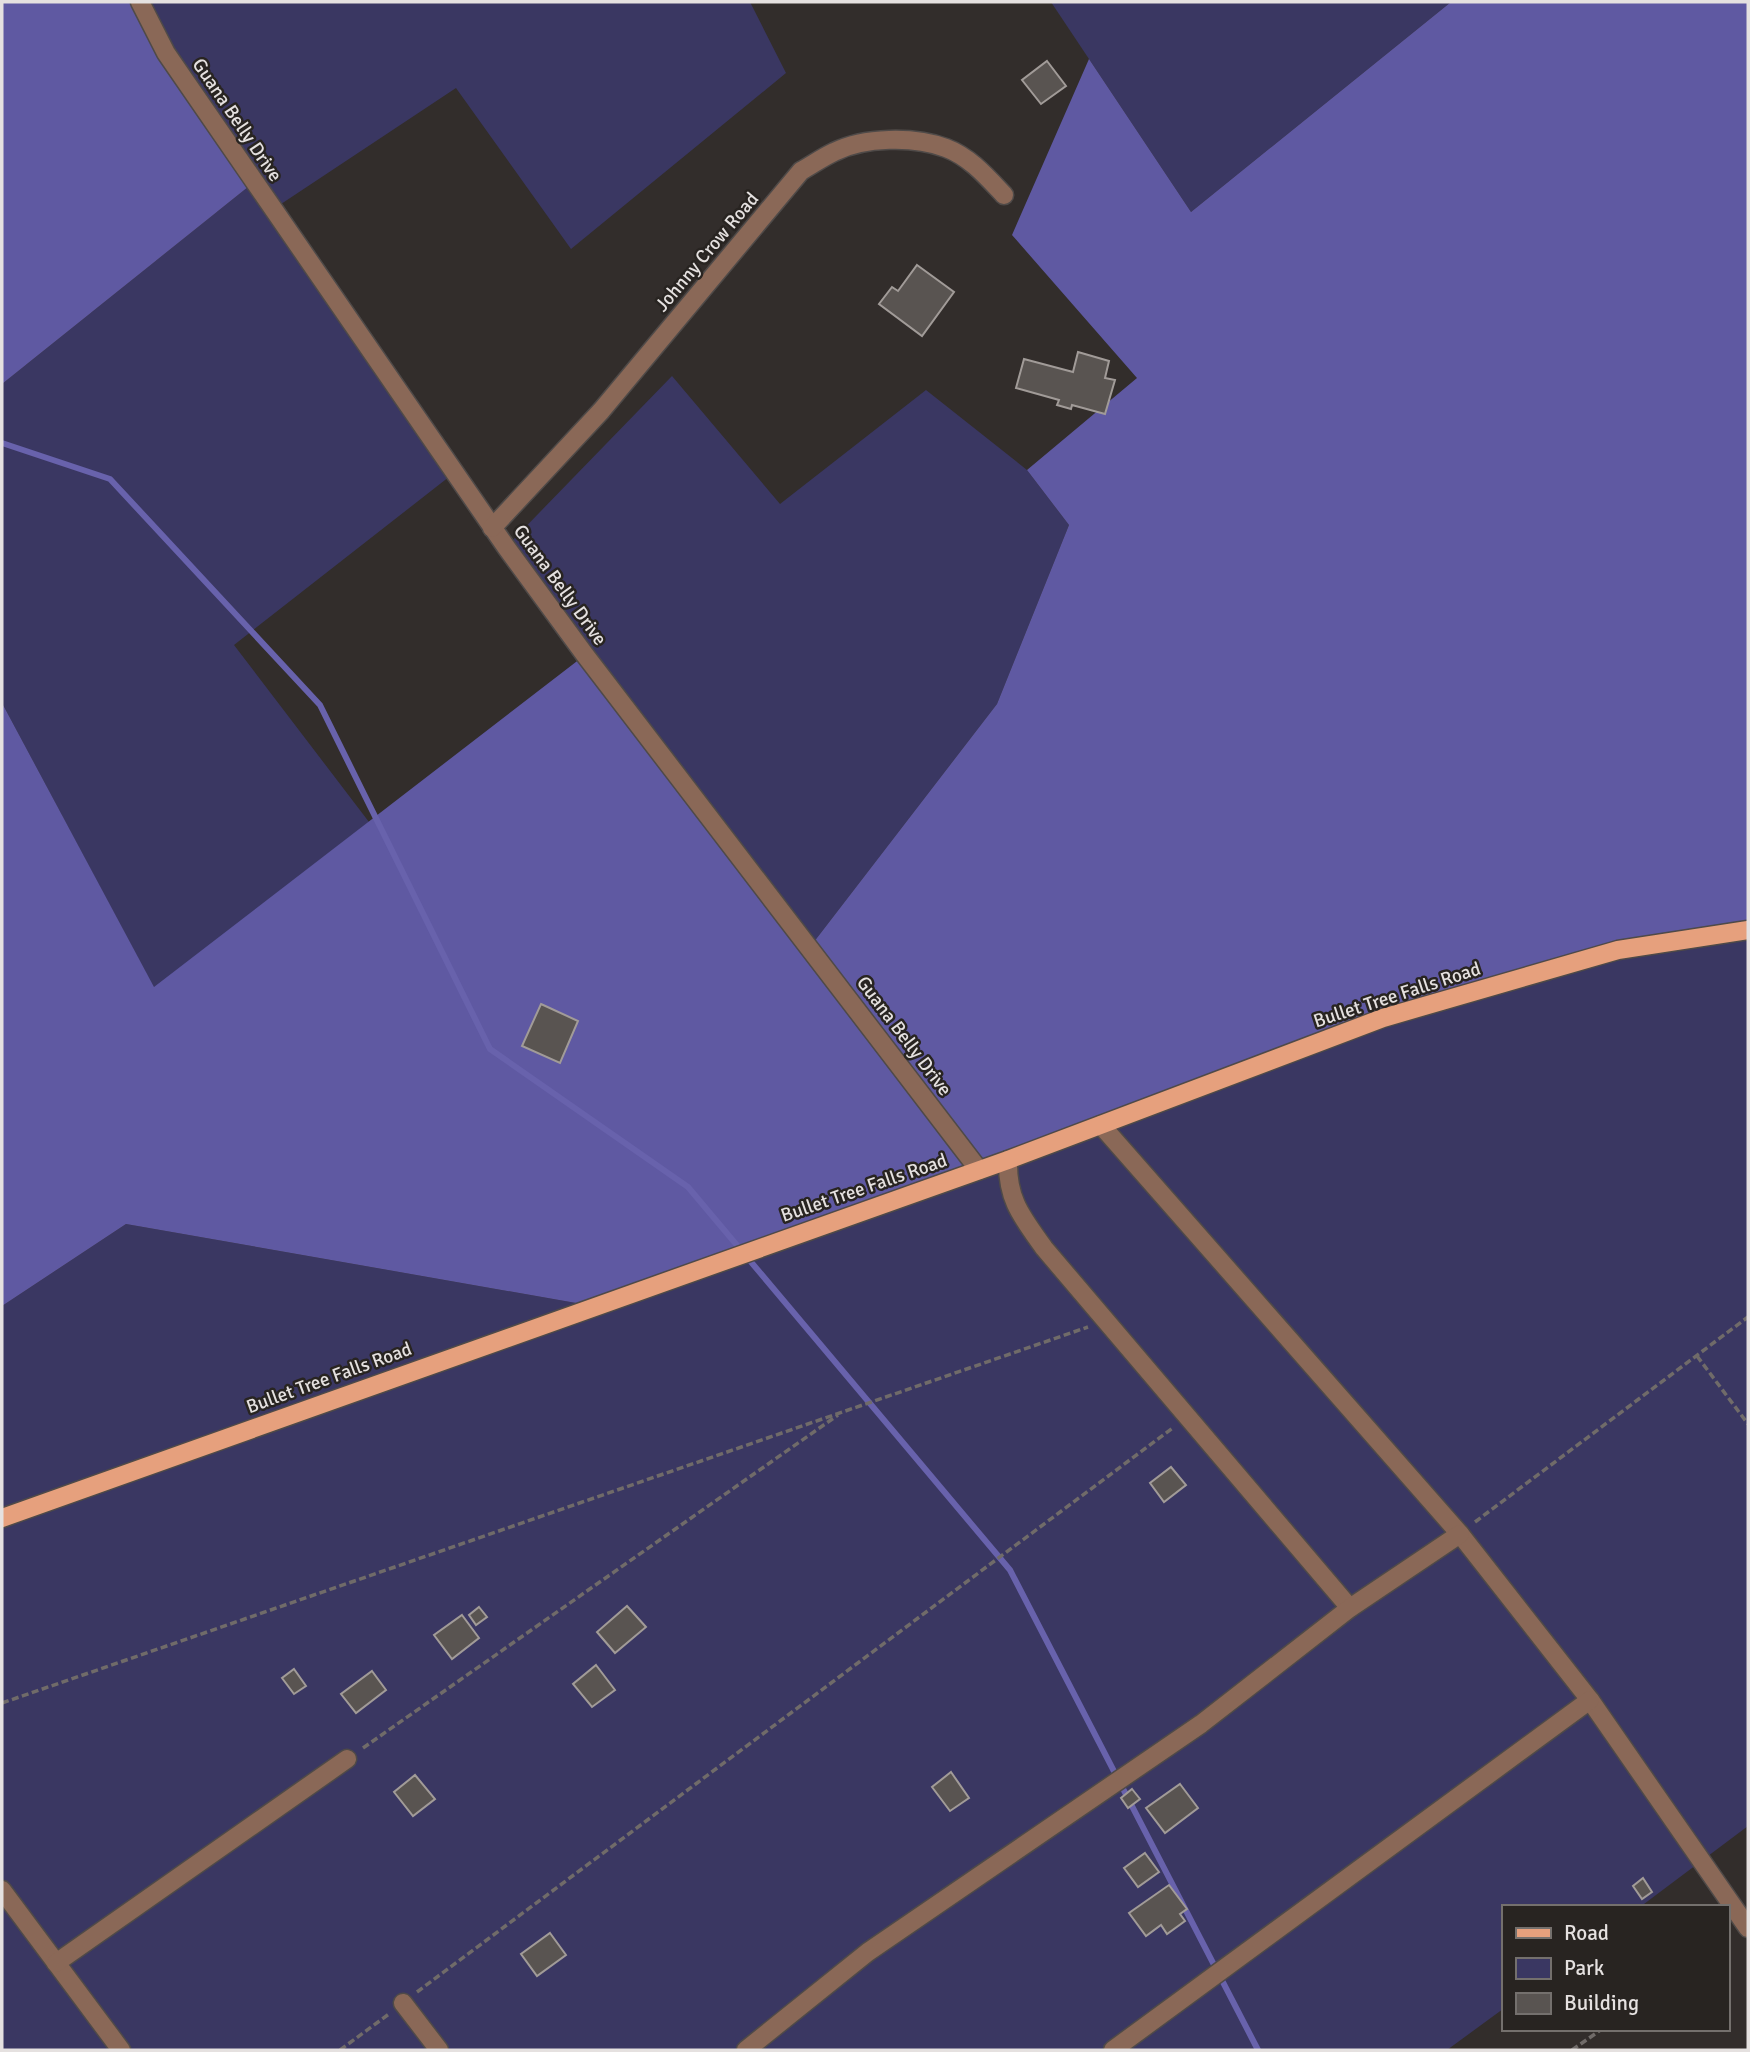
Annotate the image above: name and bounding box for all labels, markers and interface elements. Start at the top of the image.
street label: Guana Belly Drive [187,54,287,186]
street label: Johnny Crow Road [650,187,764,317]
street label: Guana Belly Drive [508,520,612,650]
street label: Bullet Tree Falls Road [1310,957,1484,1033]
street label: Guana Belly Drive [851,971,957,1101]
street label: Bullet Tree Falls Road [778,1148,950,1228]
street label: Bullet Tree Falls Road [243,1337,415,1419]
legend [1502,1905,1729,2031]
text: Road [1564,1920,1609,1946]
text: Park [1564,1955,1605,1981]
text: Building [1564,1990,1639,2016]

